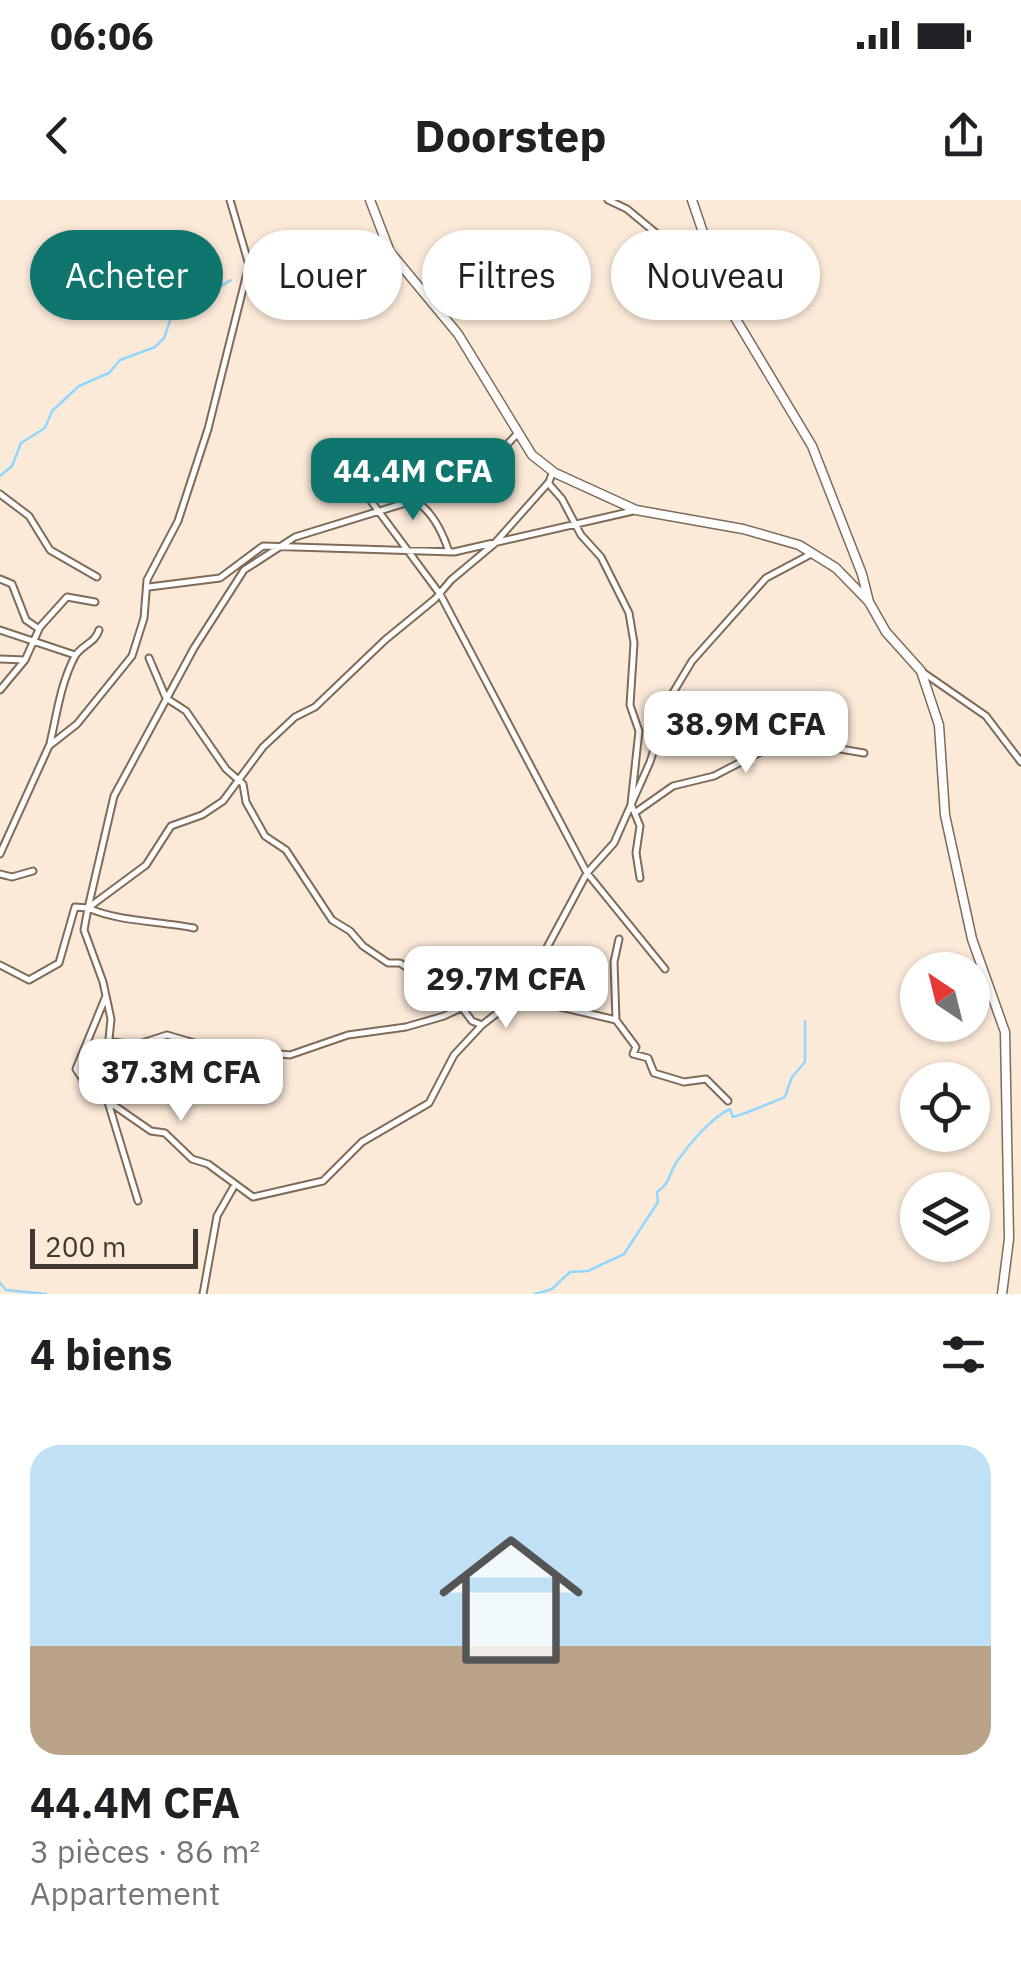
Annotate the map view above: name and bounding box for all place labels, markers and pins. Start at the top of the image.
pin: 44.4M CFA [299,438,527,523]
pin: 38.9M CFA [632,691,860,776]
pin: 29.7M CFA [392,946,620,1031]
pin: 37.3M CFA [67,1039,295,1124]

